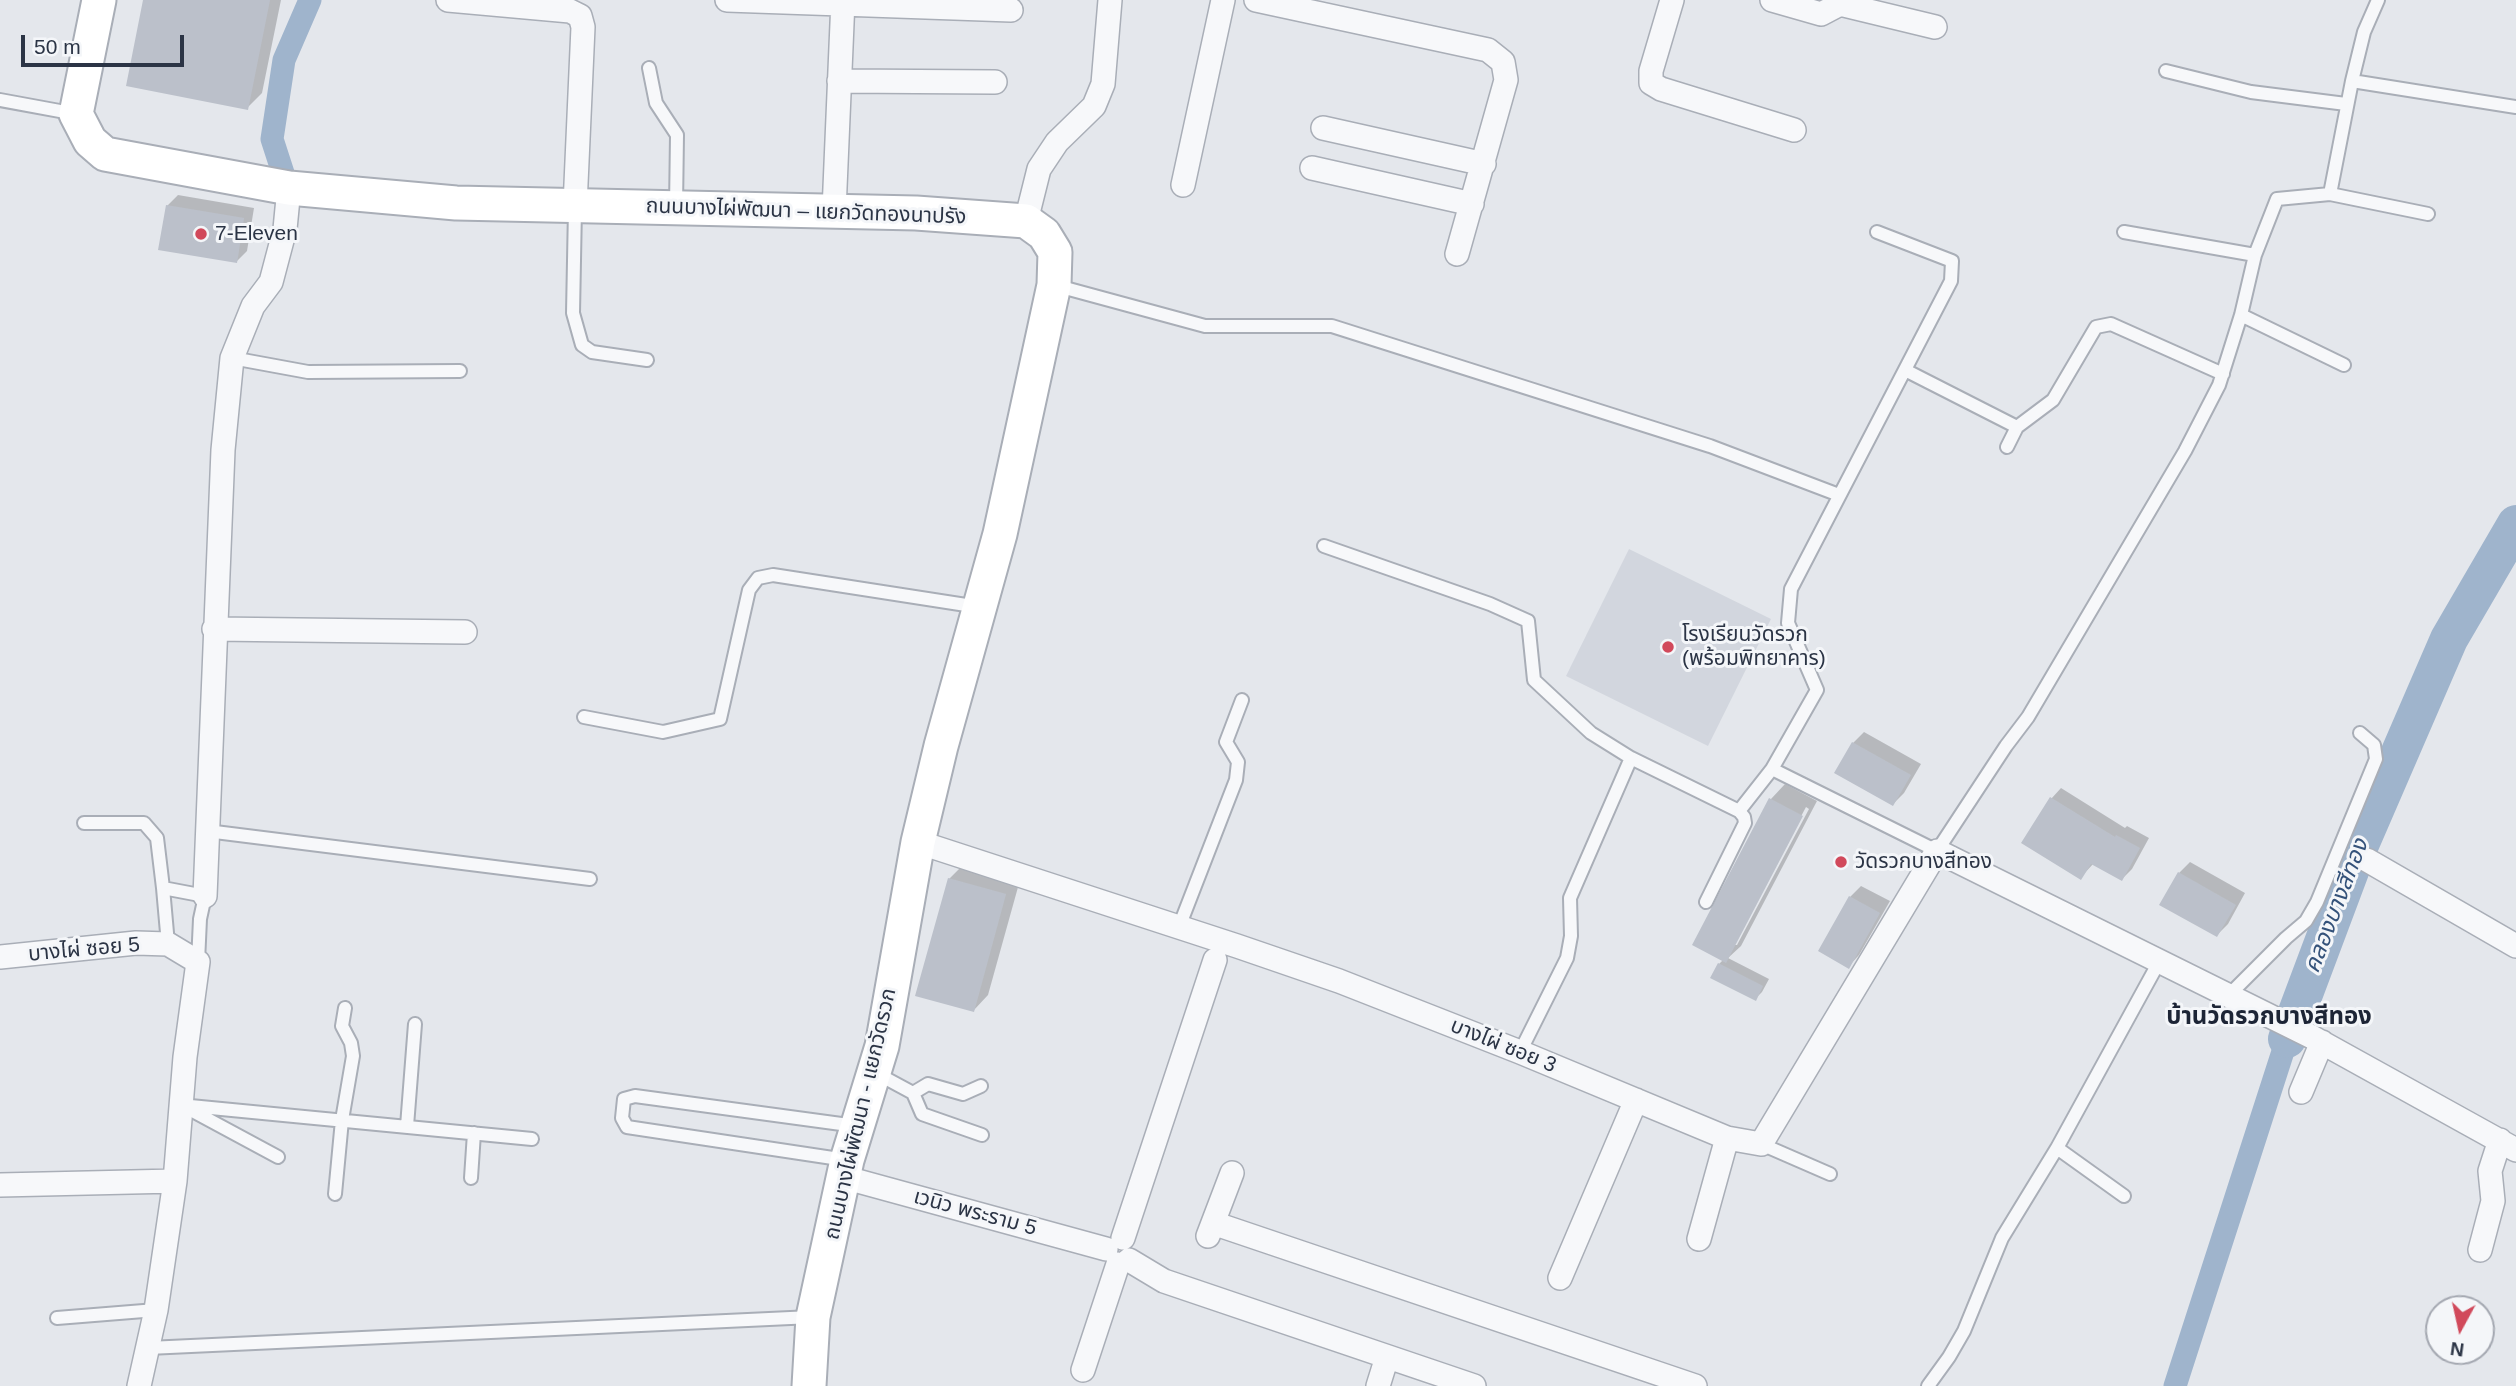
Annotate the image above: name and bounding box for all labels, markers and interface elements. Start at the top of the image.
scale bar [24,21,187,65]
text: 50 m [34,35,81,58]
street label: ถนนบางไผ่พัฒนา – แยกวัดทองนาปรัง [645,194,967,230]
place label: 7-Eleven [215,221,298,247]
marker: 7-Eleven [193,226,209,242]
place label: โรงเรียนวัดรวก (พร้อมพิทยาคาร) [1682,622,1826,672]
marker: โรงเรียนวัดรวก (พร้อมพิทยาคาร) [1660,639,1676,655]
water label: คลองบางสีทอง [2299,835,2375,977]
place label: วัดรวกบางสีทอง [1855,849,1992,875]
marker: วัดรวกบางสีทอง [1833,854,1849,870]
street label: บางไผ่ ซอย 5 [27,933,141,967]
street label: ถนนบางไผ่พัฒนา - แยกวัดรวก [820,986,902,1242]
district label: บ้านวัดรวกบางสีทอง [2166,1003,2372,1031]
street label: บางไผ่ ซอย 3 [1446,1013,1560,1079]
street label: เวนิว พระราม 5 [911,1184,1039,1242]
north arrow [2425,1295,2495,1365]
text: N [2449,1338,2466,1361]

